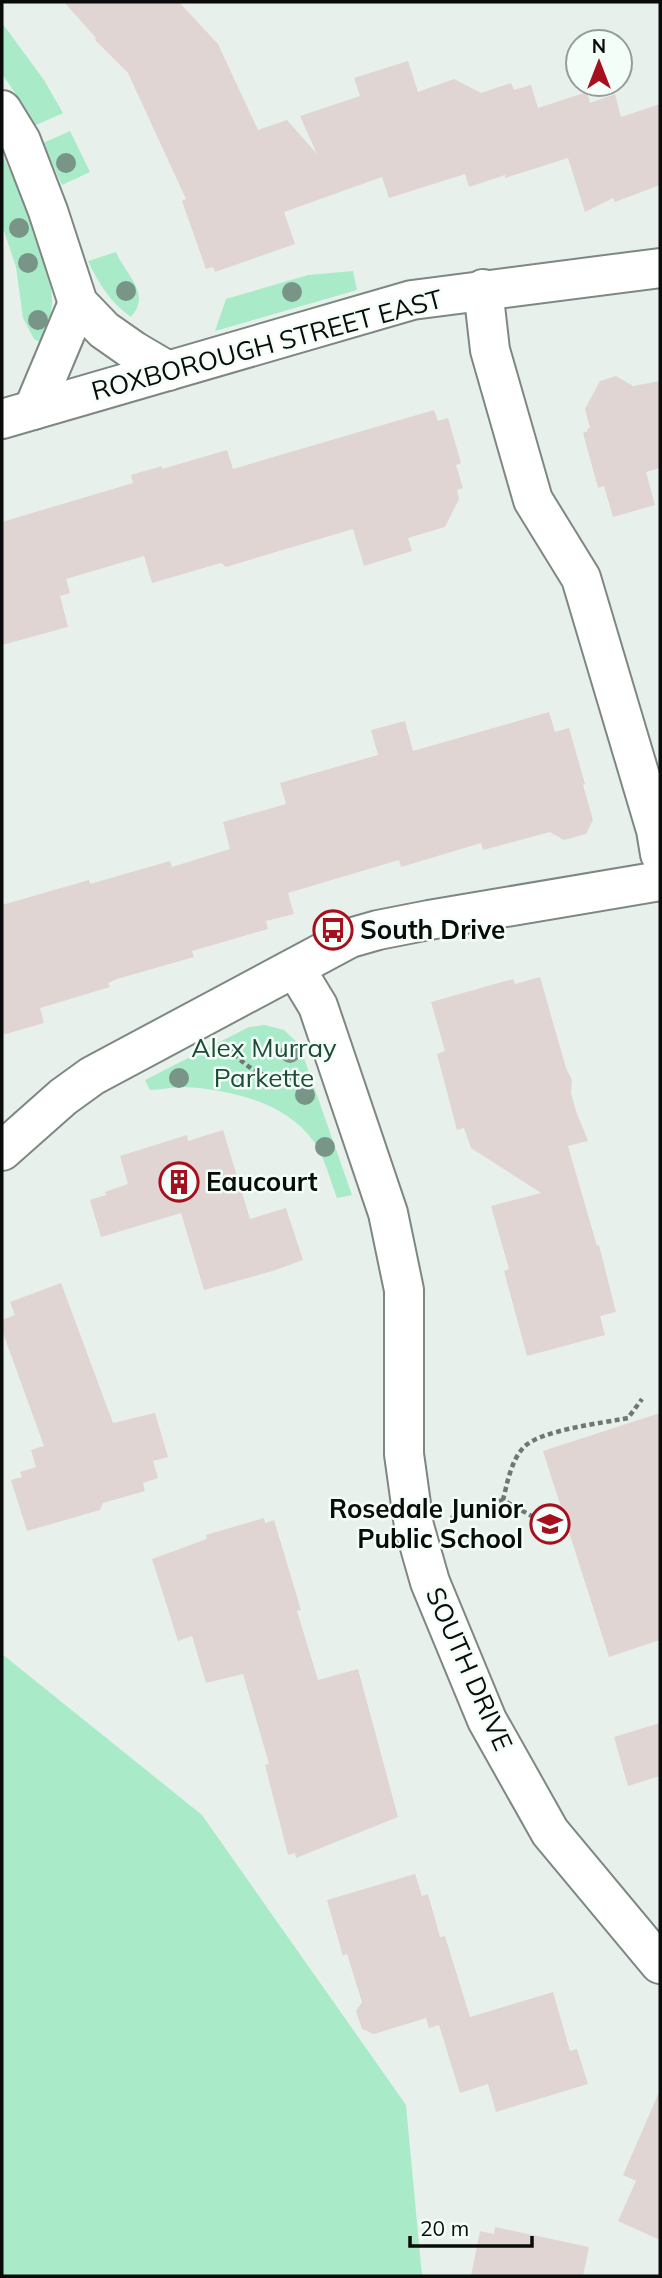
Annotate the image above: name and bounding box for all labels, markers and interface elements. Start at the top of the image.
north arrow [564,28,634,98]
text: N [592,34,606,58]
street label: ROXBOROUGH STREET EAST [88,282,446,407]
bus stop icon: South Drive [312,909,354,951]
place label: South Drive [360,913,505,946]
park label: Alex Murray Parkette [191,1031,337,1094]
building icon: Eaucourt [158,1161,200,1203]
place label: Eaucourt [206,1165,318,1198]
place label: Rosedale Junior Public School [329,1492,524,1555]
school or university icon: Rosedale Junior Public School [529,1503,571,1545]
street label: SOUTH DRIVE [419,1582,520,1756]
scale bar [410,2204,532,2248]
text: 20 m [420,2215,469,2241]

